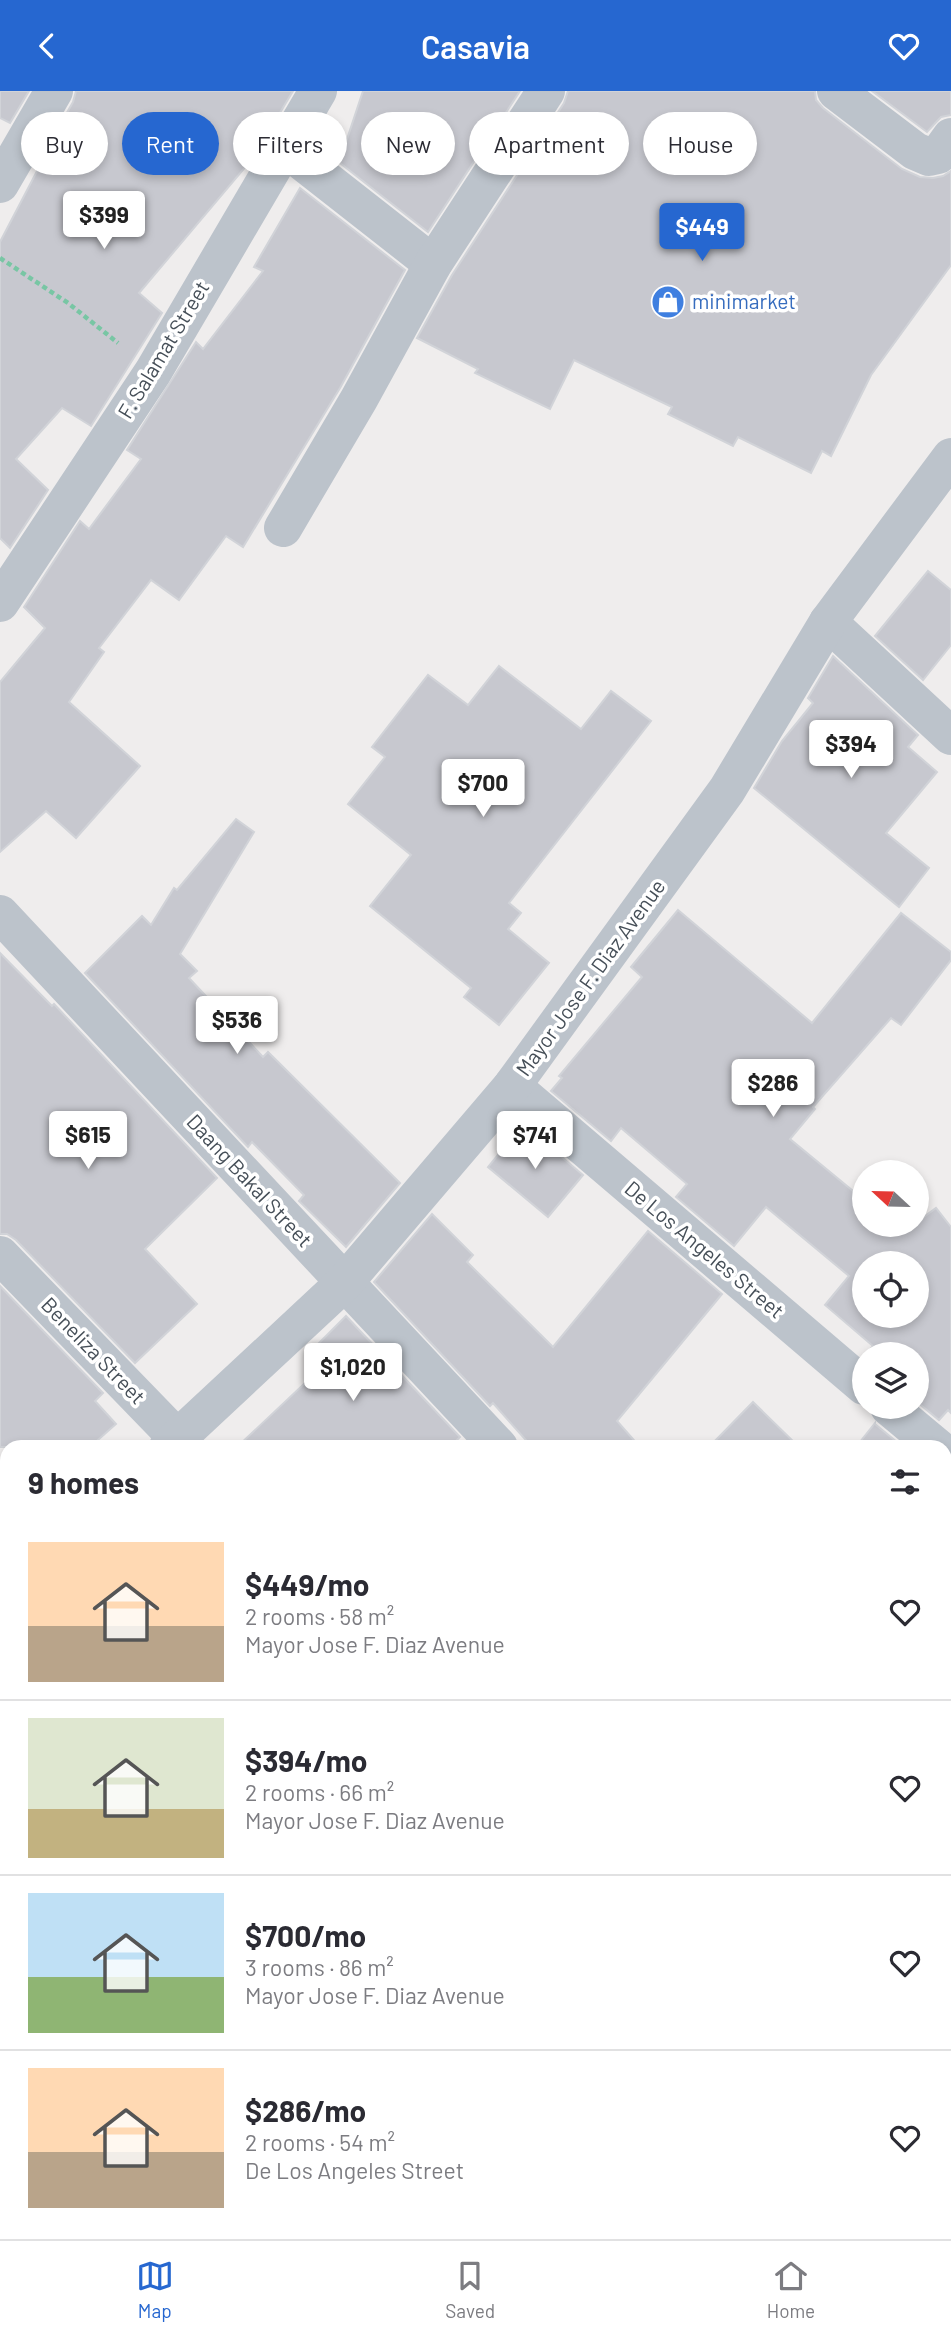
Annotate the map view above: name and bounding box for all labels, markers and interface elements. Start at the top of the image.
icon: back [28,27,66,65]
text: Casavia [421,27,530,65]
icon: heart [885,27,923,65]
chip: Buy [21,112,108,175]
chip: Rent [122,112,219,175]
chip: Filters [233,112,347,175]
chip: New [361,112,455,175]
chip: Apartment [469,112,629,175]
chip: House [643,112,757,175]
pin: $399 [63,191,145,251]
text: $399 [79,200,129,228]
pin: $449 [661,204,743,263]
text: $449 [675,212,729,240]
street label: F. Salamat Street [112,276,214,423]
shop icon: minimarket [649,283,687,321]
place label: minimarket [692,288,796,313]
pin: $394 [810,721,892,780]
text: $394 [825,729,877,757]
pin: $700 [442,759,524,819]
text: $700 [458,768,508,796]
street label: Mayor Jose F. Diaz Avenue [510,874,670,1080]
pin: $536 [196,997,278,1056]
text: $536 [212,1005,262,1033]
pin: $286 [732,1059,814,1119]
text: $286 [748,1068,798,1096]
street label: Daang Bakal Street [182,1108,318,1251]
pin: $615 [47,1111,129,1171]
pin: $741 [494,1111,576,1171]
text: $615 [65,1120,111,1148]
text: $741 [513,1120,557,1148]
north arrow [852,1160,929,1237]
map controls [852,1160,929,1419]
street label: De Los Angeles Street [620,1175,790,1323]
button: locate [852,1251,929,1328]
street label: Beneliza Street [37,1291,151,1408]
button: layers [852,1342,929,1419]
pin: $1,020 [296,1343,410,1403]
text: $1,020 [320,1352,386,1380]
icon: filters [886,1463,924,1501]
text: 9 homes [28,1464,139,1500]
text: $449/mo [245,1566,369,1602]
icon: home [84,1570,168,1654]
icon: heart [886,1593,924,1631]
text: 2 rooms · 58 m² [245,1602,394,1630]
text: Mayor Jose F. Diaz Avenue [245,1630,505,1658]
text: $394/mo [245,1742,367,1778]
icon: home [84,1746,168,1830]
icon: heart [886,1769,924,1807]
text: 2 rooms · 66 m² [245,1778,394,1806]
text: Mayor Jose F. Diaz Avenue [245,1806,505,1834]
text: $700/mo [245,1917,366,1953]
icon: home [84,1921,168,2005]
icon: heart [886,1944,924,1982]
text: 3 rooms · 86 m² [245,1953,394,1981]
text: Mayor Jose F. Diaz Avenue [245,1981,505,2009]
text: $286/mo [245,2092,366,2128]
icon: home [84,2096,168,2180]
icon: heart [886,2119,924,2157]
text: 2 rooms · 54 m² [245,2128,395,2156]
text: De Los Angeles Street [245,2156,464,2184]
tab: Map [136,2257,174,2322]
tab: Saved [445,2257,495,2322]
tab: Home [767,2257,815,2322]

